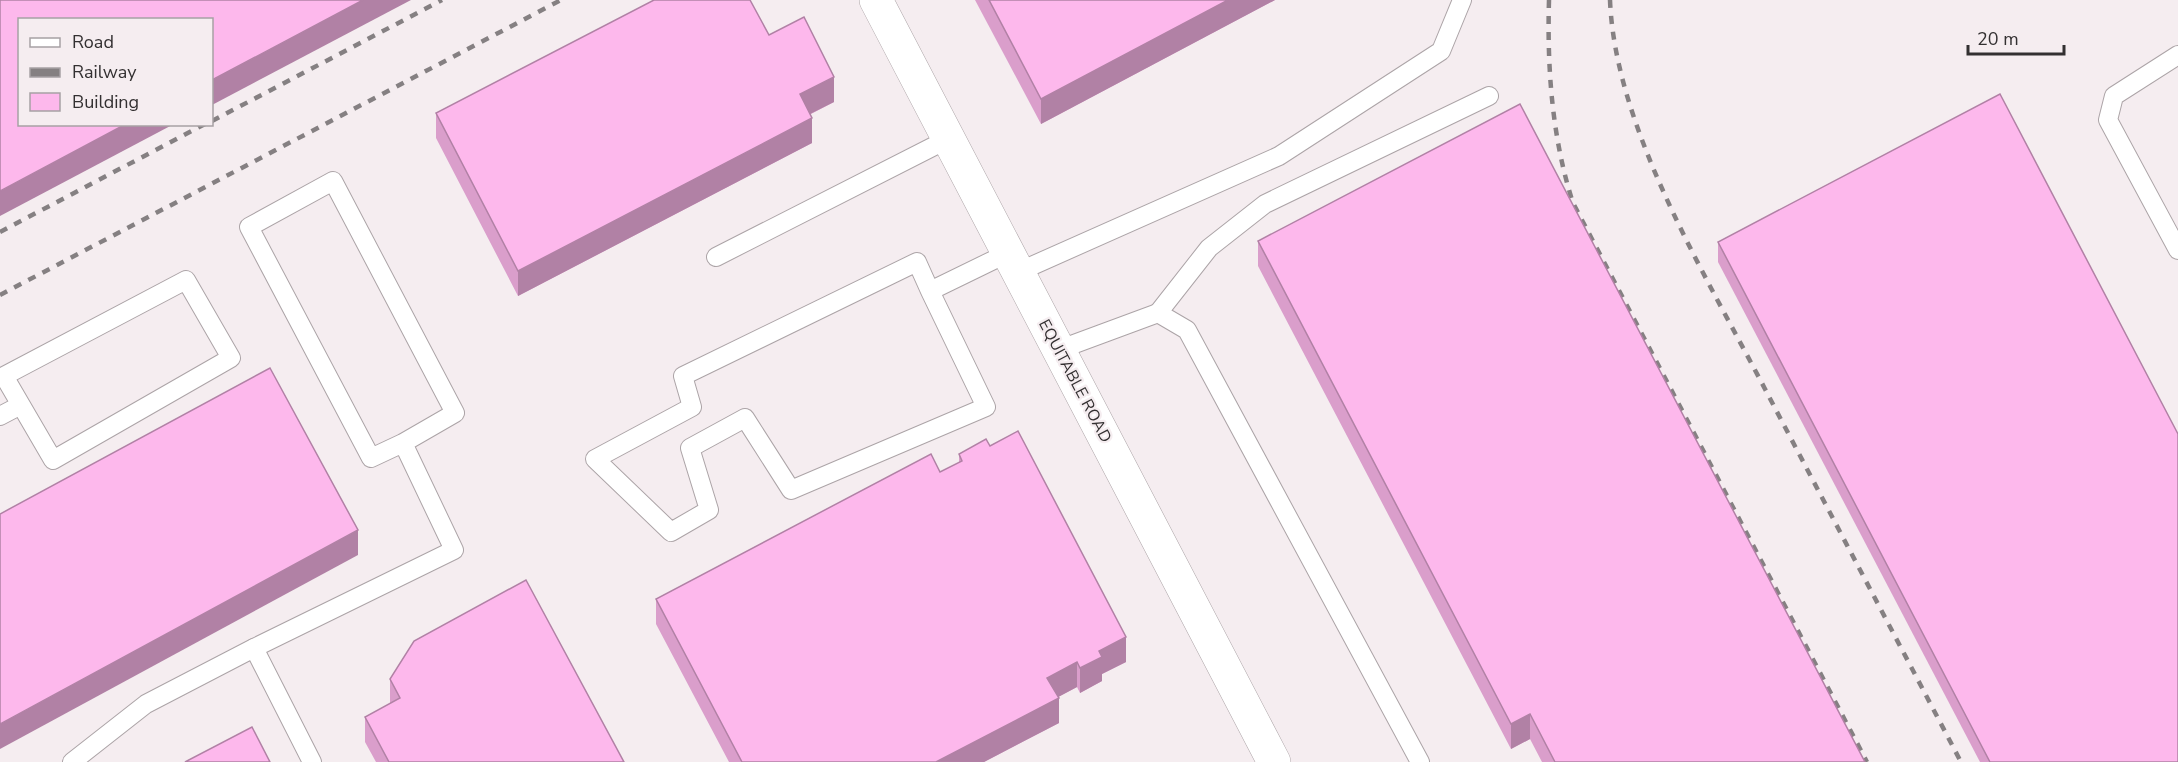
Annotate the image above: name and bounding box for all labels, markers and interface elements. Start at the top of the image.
legend [18,18,213,126]
scale bar [1968,18,2064,56]
text: 20 m [1977,27,2019,51]
text: Road [72,30,114,54]
text: Railway [72,60,137,84]
text: Building [72,90,139,114]
street label: EQUITABLE ROAD [1033,316,1117,446]

